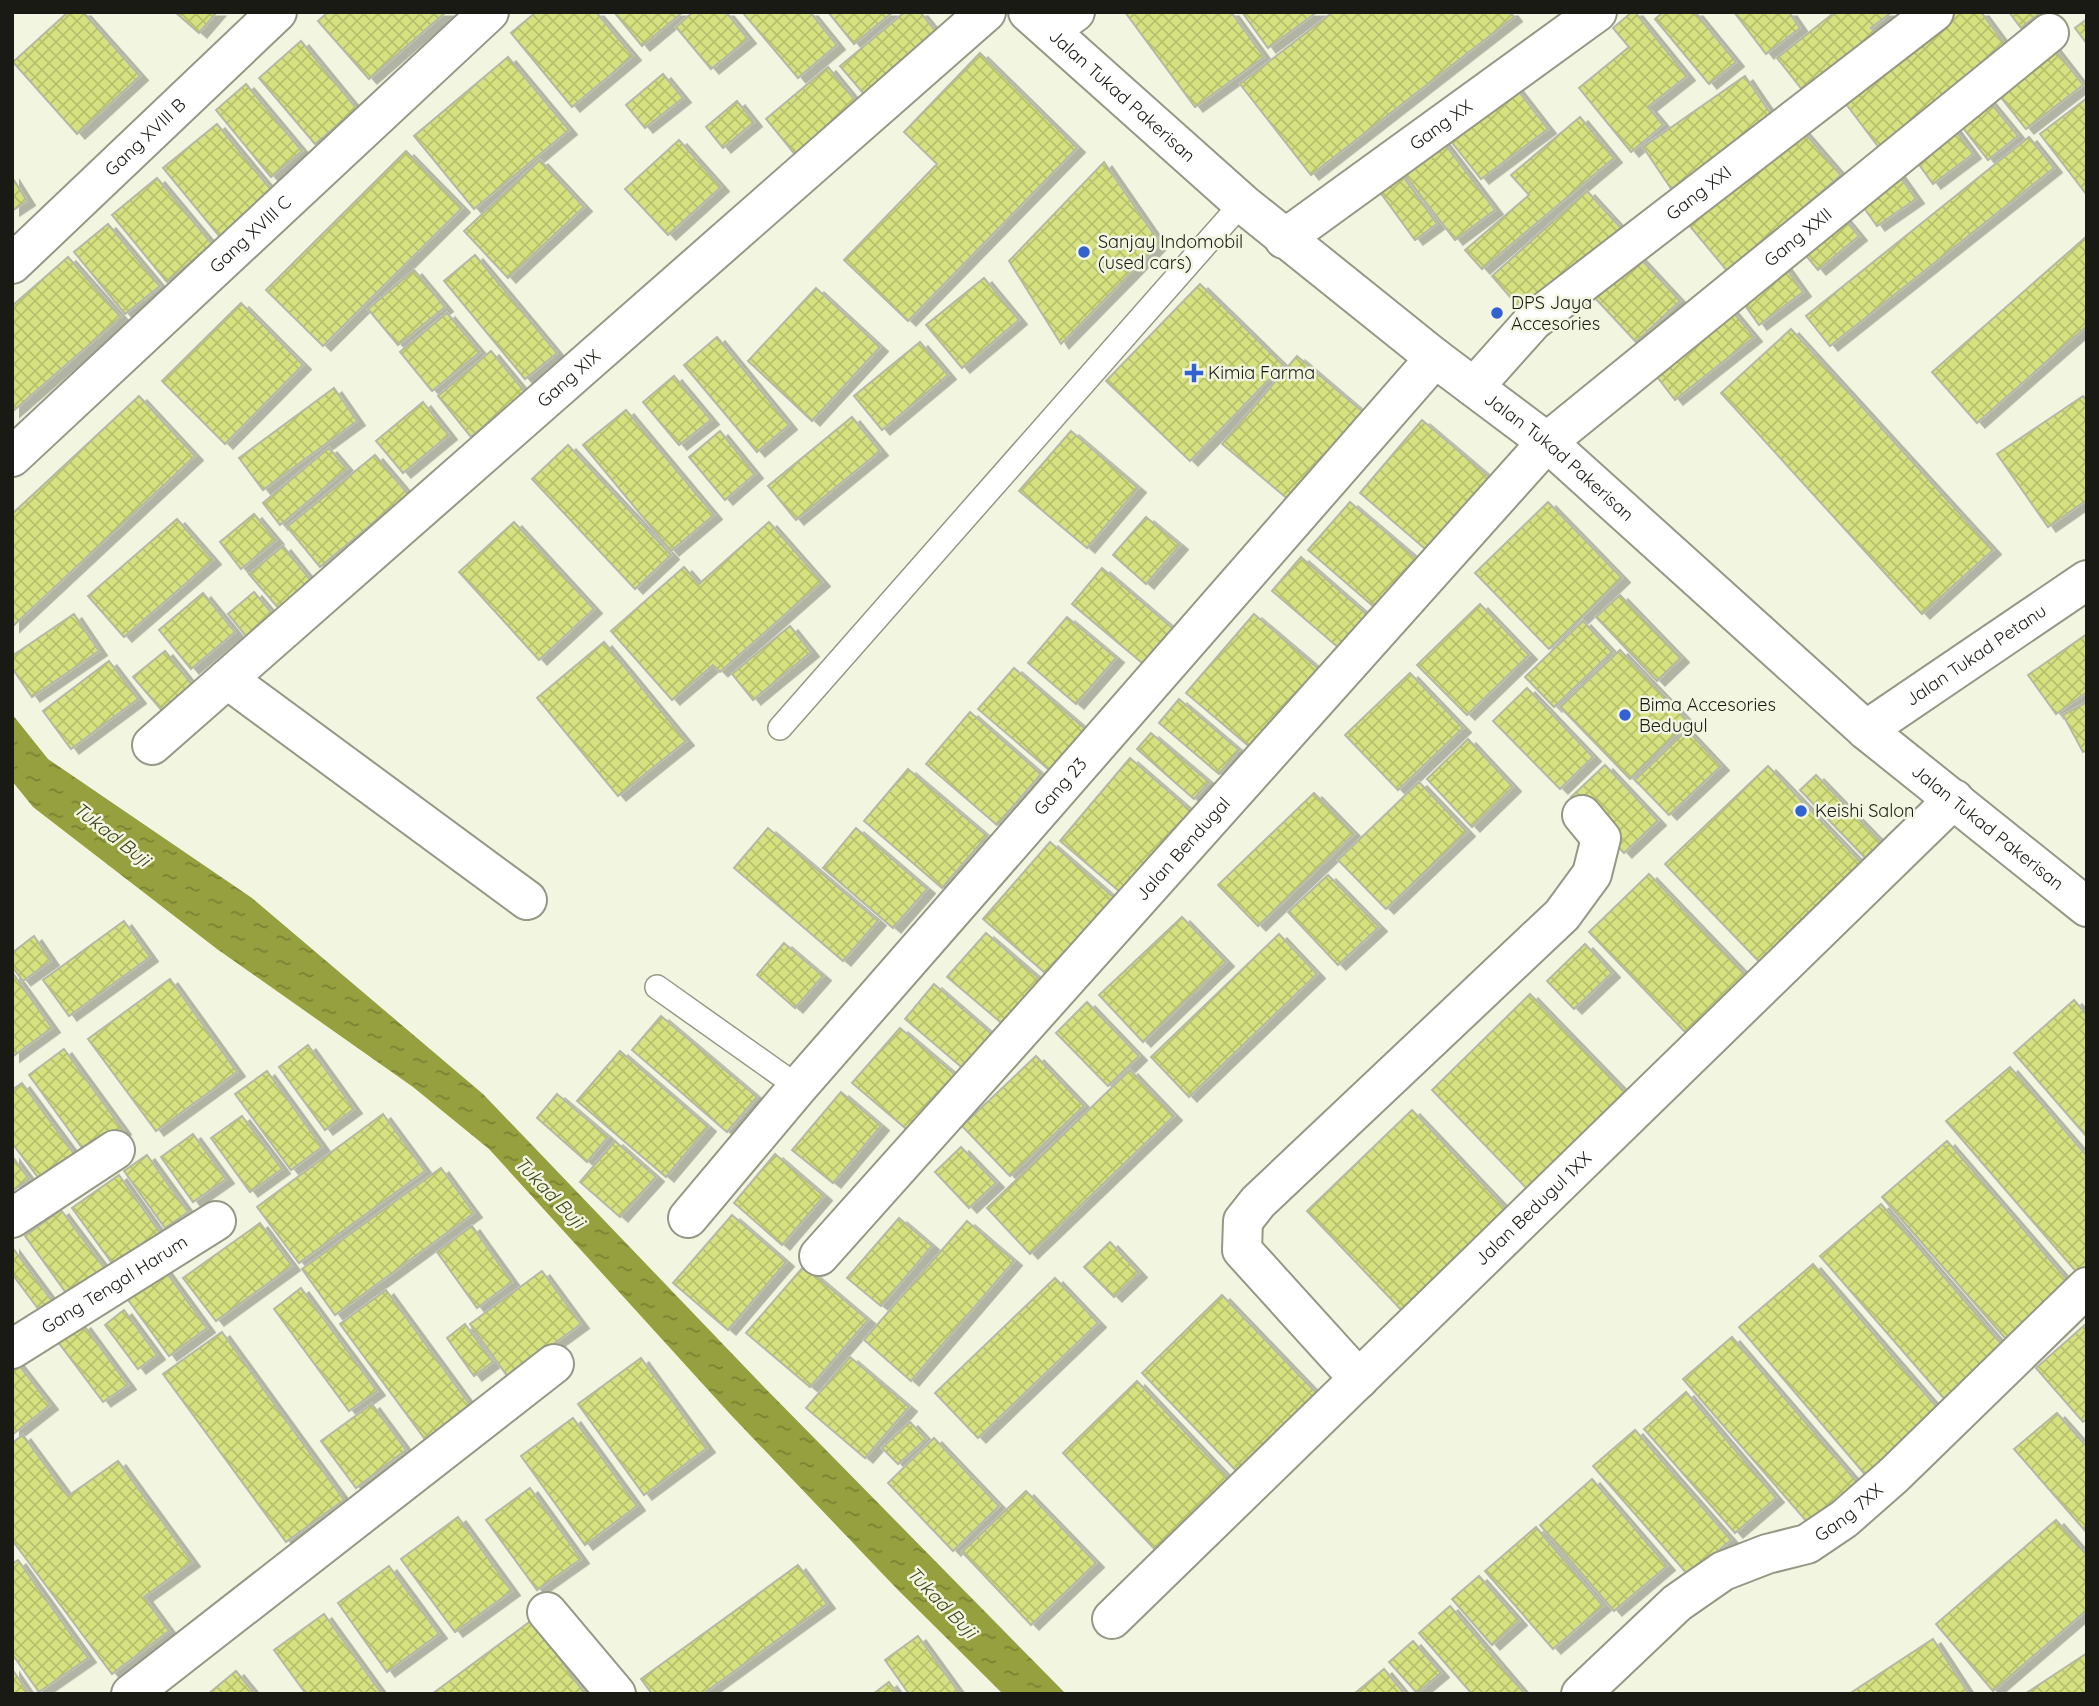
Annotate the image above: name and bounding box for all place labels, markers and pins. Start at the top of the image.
place label: Sanjay Indomobil (used cars) [1098,230,1243,274]
marker: Sanjay Indomobil (used cars) [1076,244,1092,260]
place label: DPS Jaya Accesories [1511,291,1600,335]
marker: DPS Jaya Accesories [1489,305,1505,321]
place label: Kimia Farma [1208,361,1315,384]
marker: Kimia Farma [1186,365,1202,381]
place label: Bima Accesories Bedugul [1639,693,1776,737]
marker: Bima Accesories Bedugul [1617,707,1633,723]
place label: Keishi Salon [1815,799,1915,822]
marker: Keishi Salon [1793,803,1809,819]

